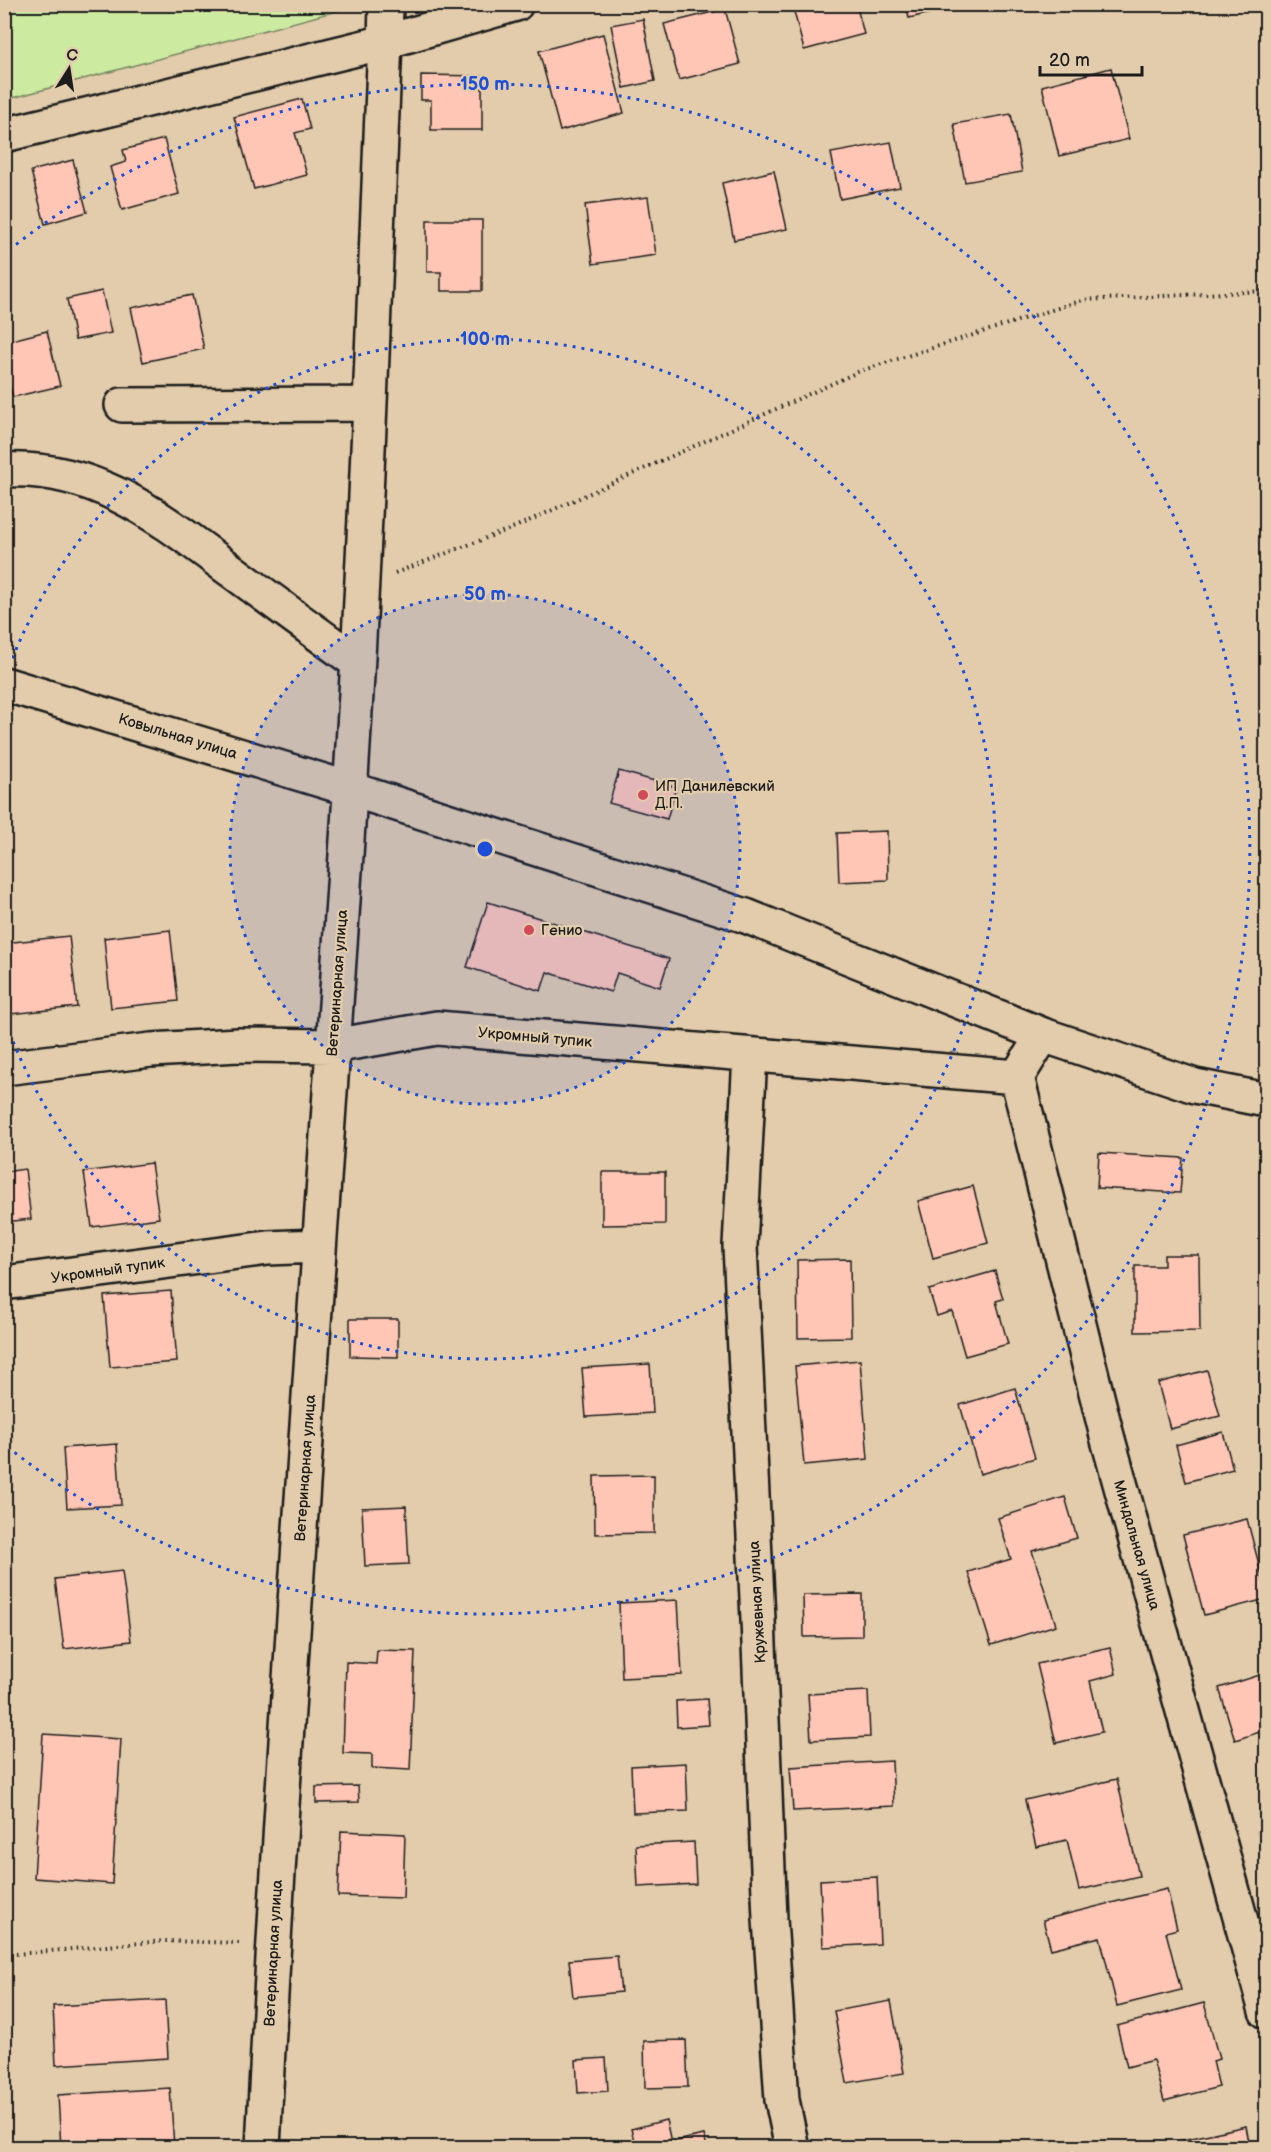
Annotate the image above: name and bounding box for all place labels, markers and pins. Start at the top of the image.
place label: ИП Данилевский Д.П. [655,777,775,813]
marker: ИП Данилевский Д.П. [636,788,650,802]
centre of rings [475,839,495,859]
place label: Генио [541,921,582,940]
marker: Генио [522,923,536,937]

